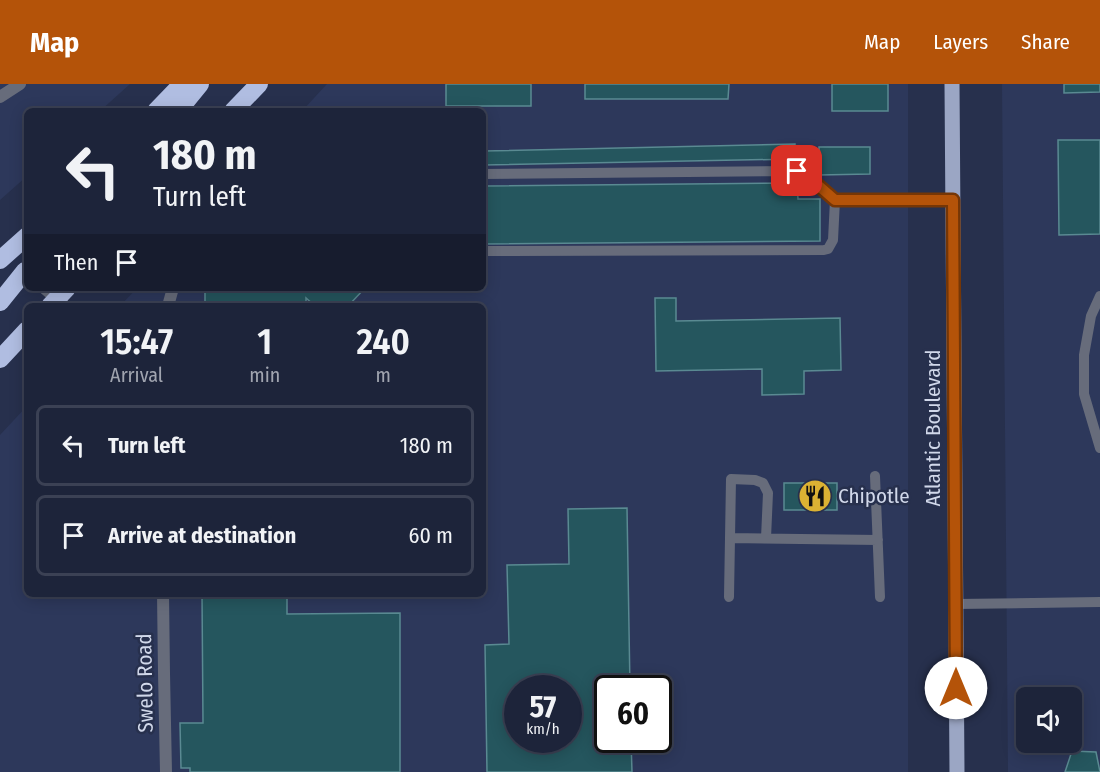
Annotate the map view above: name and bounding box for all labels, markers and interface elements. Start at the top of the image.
text: Map [30,26,79,59]
text: Map [864,29,900,55]
text: Layers [933,29,988,55]
text: Share [1021,29,1070,55]
text: 180 m [153,130,257,180]
icon: left [54,132,132,210]
pin [771,145,822,196]
icon: arrive [780,154,813,187]
text: Turn left [153,181,246,213]
icon: arrive [110,246,143,279]
text: Then [54,249,98,276]
text: 15:47 [100,320,173,364]
text: 1 [257,320,272,364]
text: 240 [356,320,410,364]
street label: Atlantic Boulevard [920,349,946,507]
text: Arrival [110,363,163,387]
text: min [249,363,280,387]
text: m [375,363,391,387]
icon: left [57,429,90,462]
text: Turn left [108,432,186,459]
text: 180 m [400,432,453,459]
restaurant icon: Chipotle [797,478,833,514]
place label: Chipotle [838,483,910,509]
icon: arrive [57,519,90,552]
text: Arrive at destination [108,522,296,549]
text: 60 m [409,522,453,549]
street label: Swelo Road [131,633,159,733]
position arrow [924,656,988,720]
speed limit sign: 60 [594,675,672,753]
map controls [1016,687,1082,753]
button: sound [1016,687,1082,753]
text: 57 [530,689,556,725]
text: km/h [526,720,560,738]

